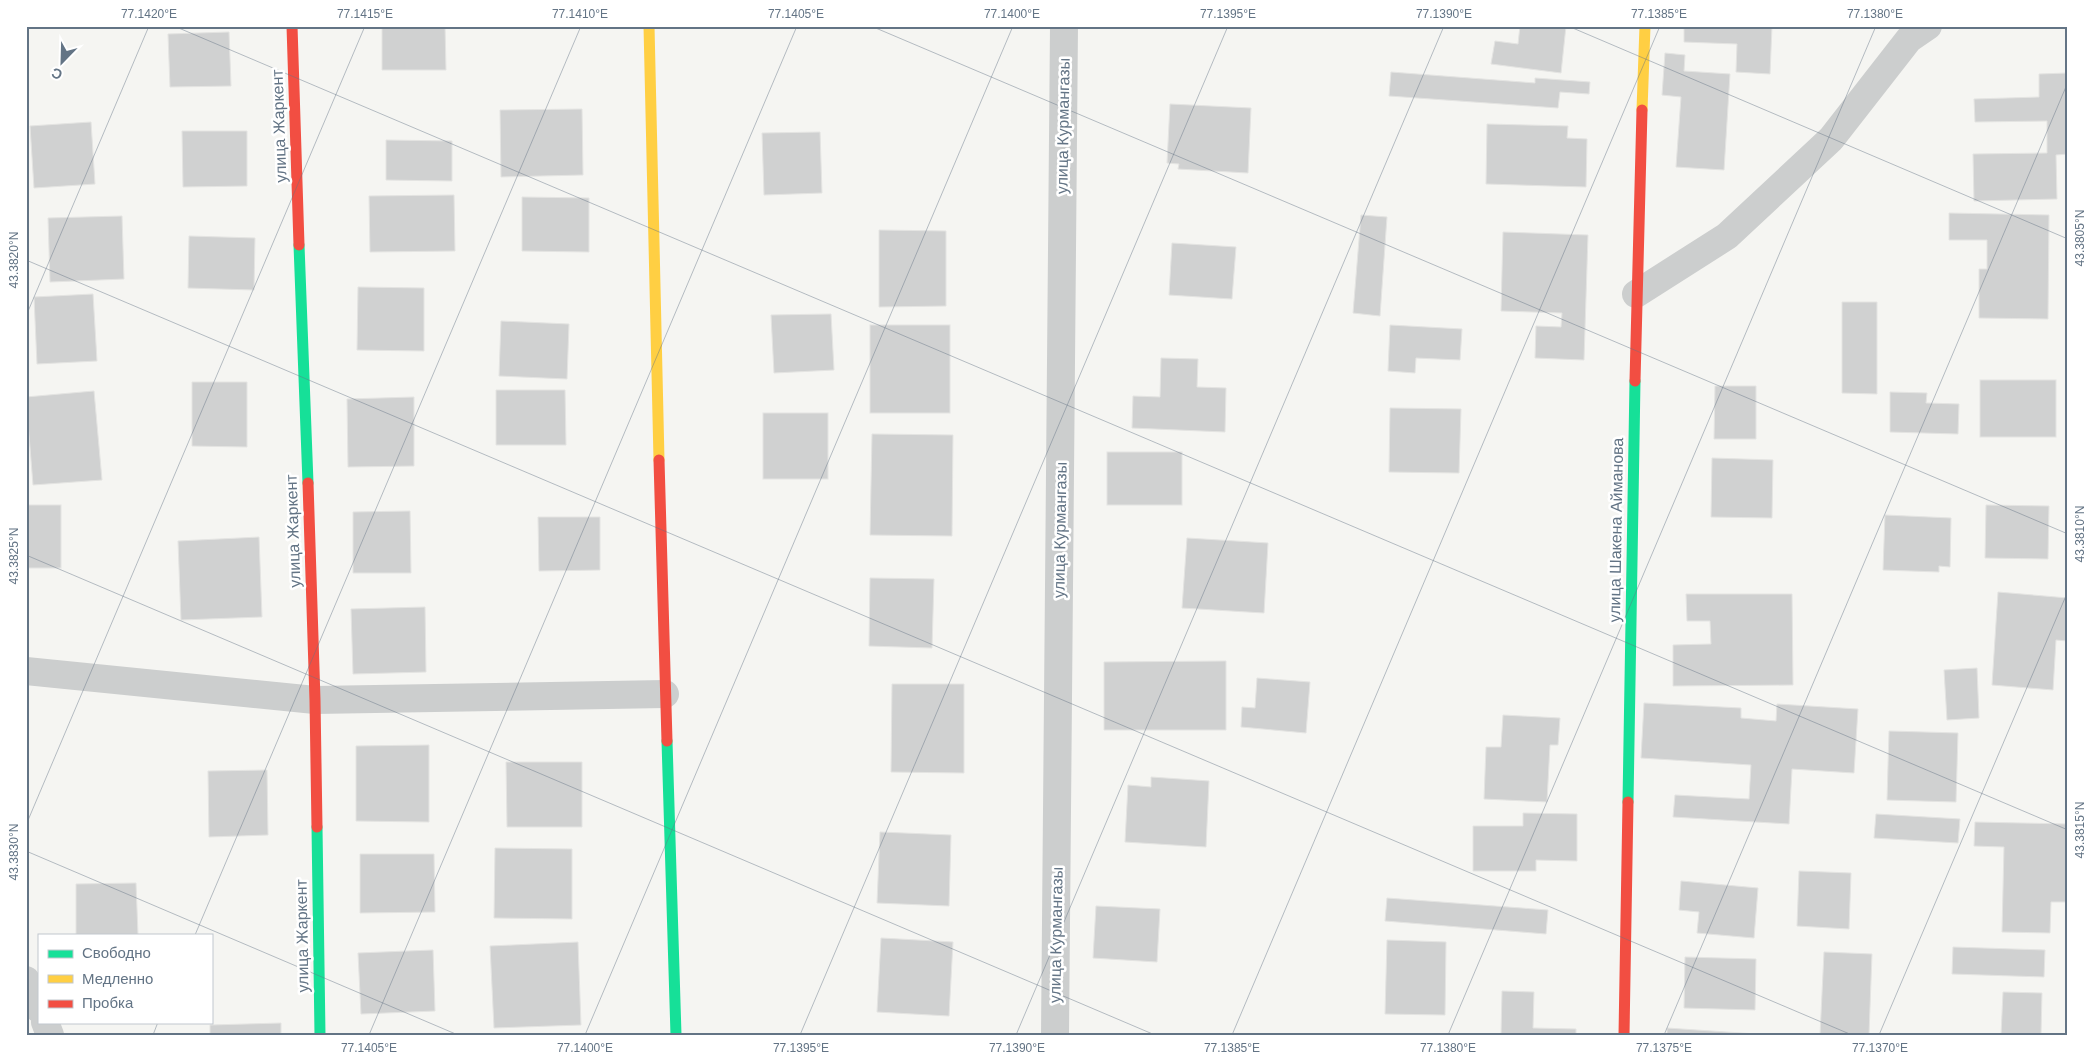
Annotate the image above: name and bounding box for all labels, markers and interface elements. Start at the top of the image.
text: 77.1420°E [121,7,177,21]
text: 77.1415°E [337,7,393,21]
text: 77.1410°E [552,7,608,21]
text: 77.1405°E [768,7,824,21]
text: 77.1400°E [984,7,1040,21]
text: 77.1395°E [1200,7,1256,21]
text: 77.1390°E [1416,7,1472,21]
text: 77.1385°E [1631,7,1687,21]
text: 77.1380°E [1847,7,1903,21]
north arrow [38,38,88,88]
street label: улица Курмангазы [1053,58,1073,194]
text: С [49,65,65,83]
street label: улица Жаркент [269,68,289,183]
text: 43.3805°N [2073,210,2087,266]
text: 43.3820°N [7,232,21,288]
street label: улица Шакена Айманова [1606,437,1626,622]
street label: улица Курмангазы [1050,462,1070,598]
street label: улица Жаркент [283,473,303,588]
text: 43.3810°N [2073,506,2087,562]
text: 43.3825°N [7,528,21,584]
text: 43.3815°N [2073,802,2087,858]
text: 43.3830°N [7,824,21,880]
street label: улица Курмангазы [1046,867,1066,1003]
street label: улица Жаркент [292,878,311,993]
legend [38,934,212,1024]
text: Свободно [82,944,151,961]
text: Медленно [82,970,153,987]
text: Пробка [82,994,134,1011]
text: 77.1405°E [341,1041,397,1055]
text: 77.1400°E [557,1041,613,1055]
text: 77.1395°E [773,1041,829,1055]
text: 77.1390°E [989,1041,1045,1055]
text: 77.1385°E [1204,1041,1260,1055]
text: 77.1380°E [1420,1041,1476,1055]
text: 77.1375°E [1636,1041,1692,1055]
text: 77.1370°E [1852,1041,1908,1055]

